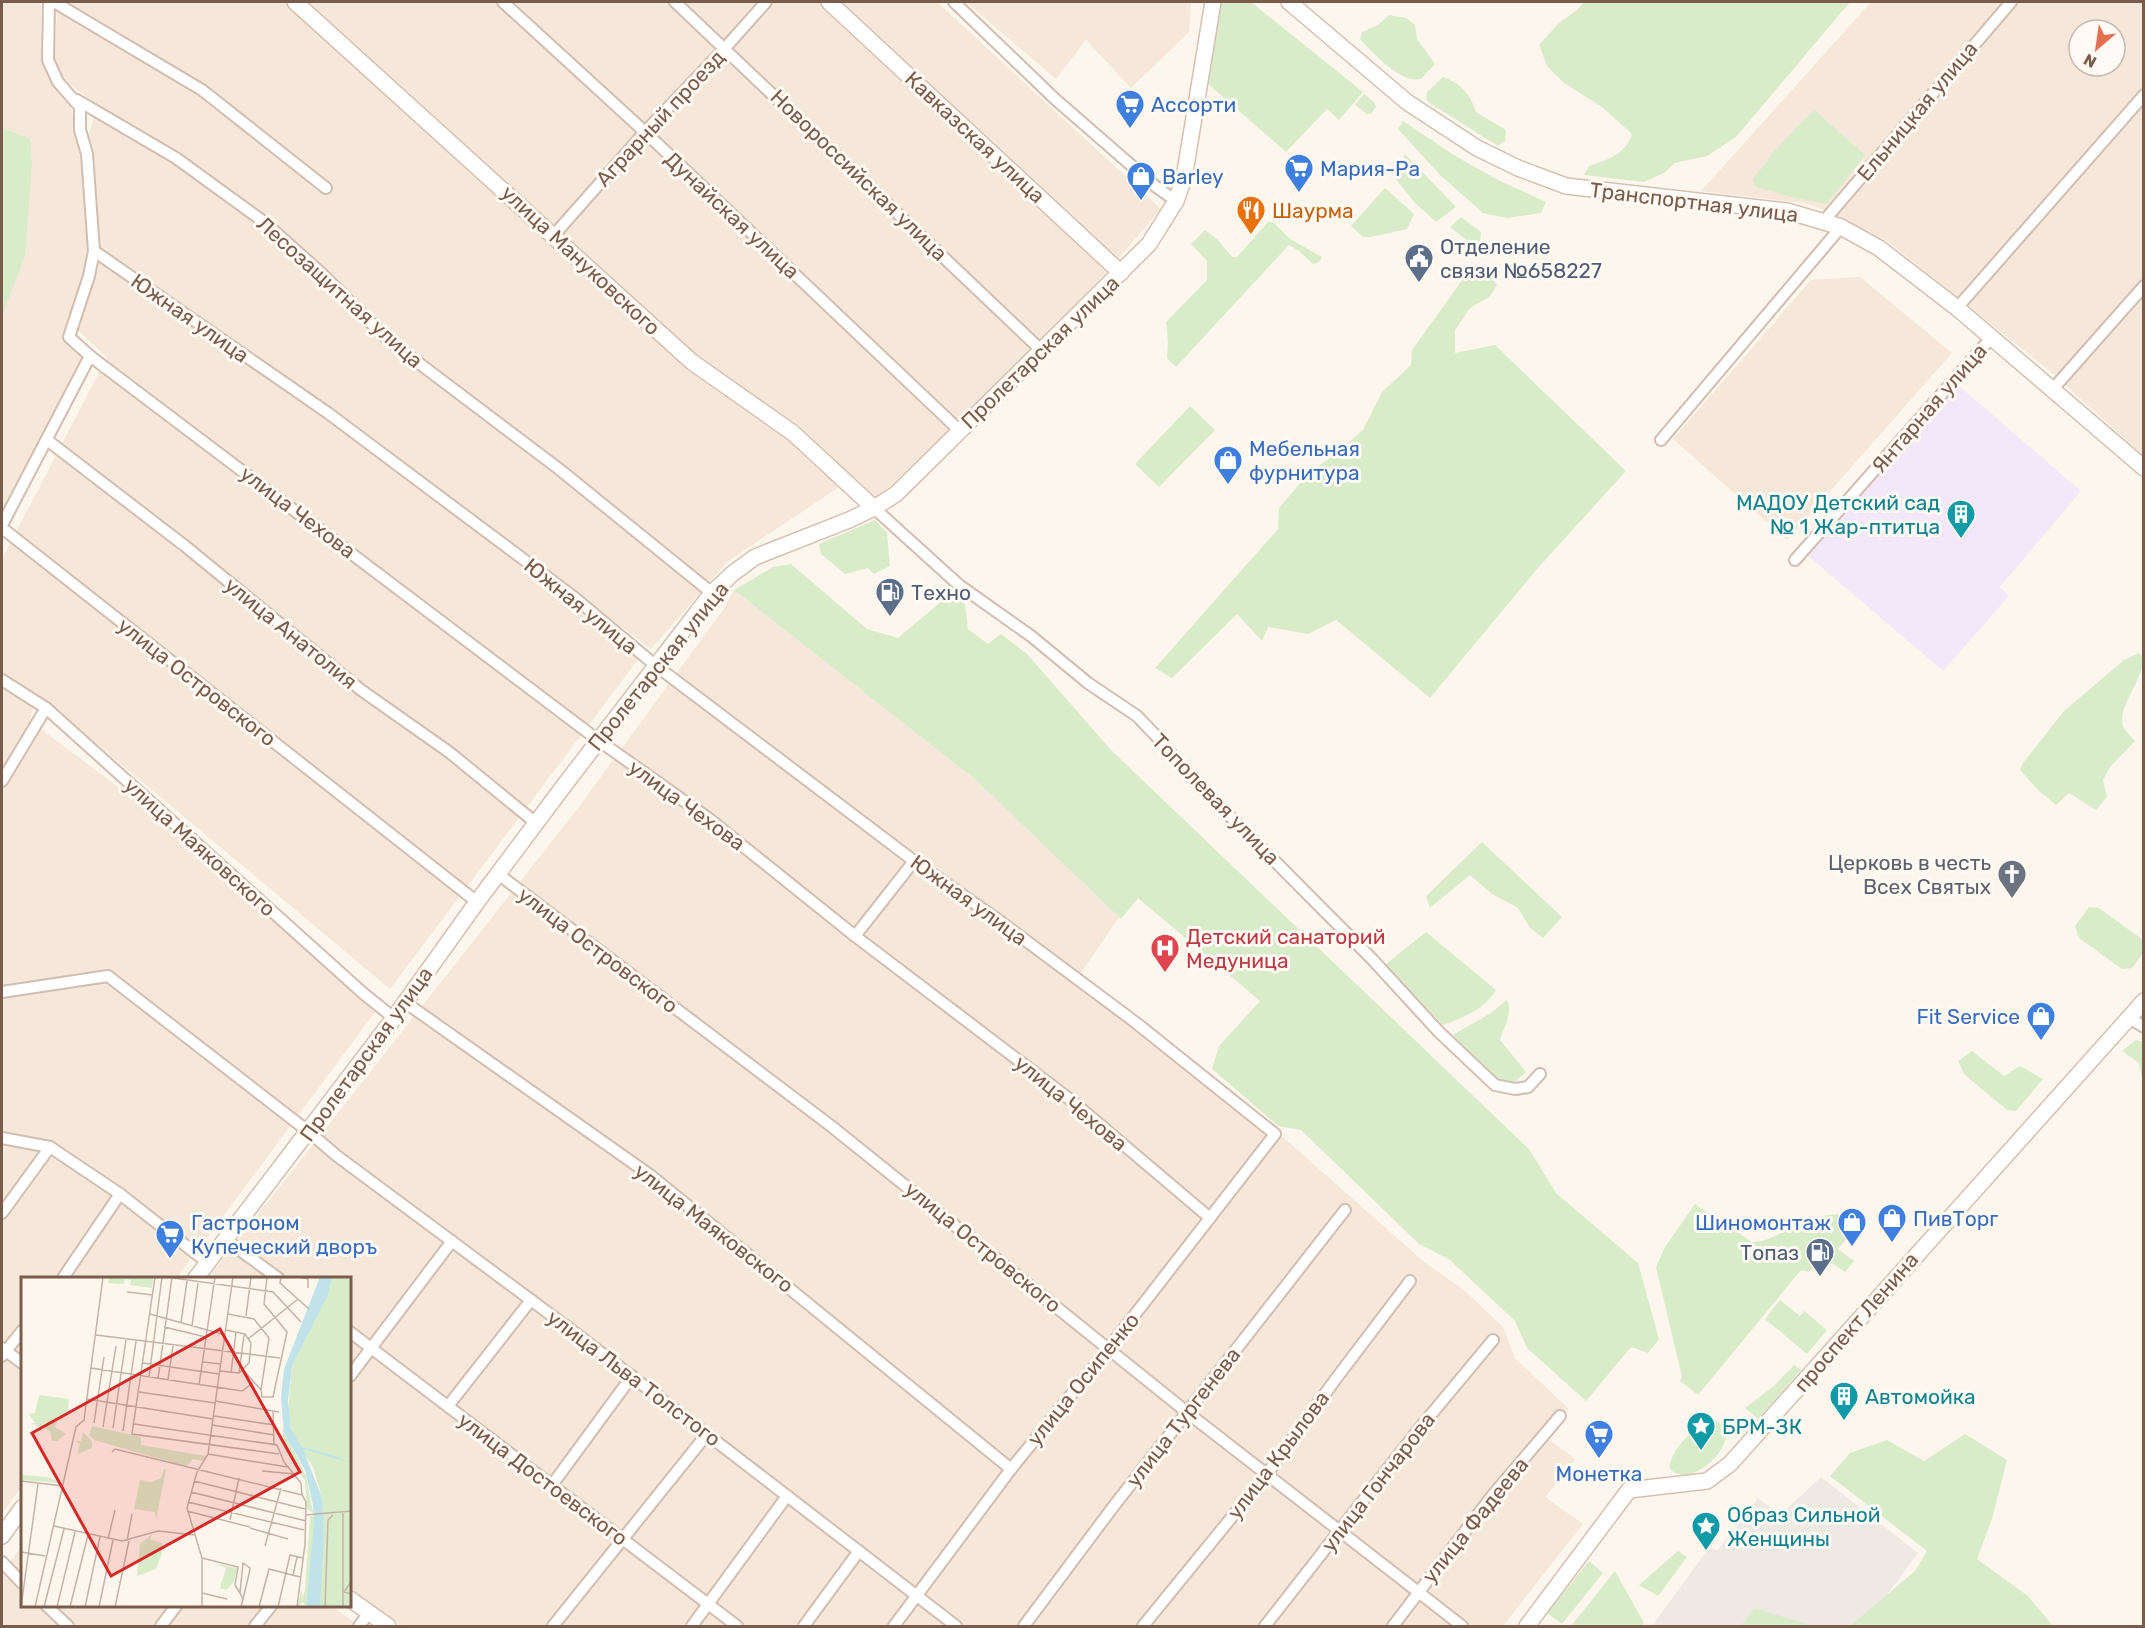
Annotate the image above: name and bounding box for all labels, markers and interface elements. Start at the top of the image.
north arrow [2067,18,2127,78]
street label: Ельницкая улица [1852,36,1982,186]
street label: Аграрный проезд [590,45,730,191]
text: N [2080,50,2100,72]
street label: Кавказская улица [900,66,1050,208]
street label: Новороссийская улица [766,84,952,266]
supermarket icon: Ассорти [1114,88,1146,130]
place label: Ассорти [1151,92,1236,117]
street label: Дунайская улица [659,146,805,284]
supermarket icon: Мария-Ра [1283,152,1315,194]
place label: Мария-Ра [1320,156,1420,181]
shop icon: Barley [1125,160,1157,202]
place label: Barley [1162,164,1224,189]
street label: Транспортная улица [1588,177,1800,227]
street label: улица Мануковского [496,180,666,340]
restaurant icon: Шаурма [1235,194,1267,236]
place label: Шаурма [1272,198,1354,223]
street label: Лесозащитная улица [252,211,428,373]
place label: Отделение связи №658227 [1440,234,1602,283]
public building icon: Отделение связи №658227 [1403,242,1435,284]
street label: Южная улица [126,268,254,368]
street label: Пролетарская улица [956,270,1124,434]
street label: Янтарная улица [1866,338,1992,478]
place label: Мебельная фурнитура [1249,436,1360,485]
shop icon: Мебельная фурнитура [1212,444,1244,486]
street label: улица Чехова [235,461,361,563]
place label: МАДОУ Детский сад № 1 Жар-птитца [1736,490,1940,539]
building icon: МАДОУ Детский сад № 1 Жар-птитца [1945,498,1977,540]
street label: Южная улица [519,553,643,659]
street label: улица Анатолия [220,572,362,694]
fuel station icon: Техно [874,576,906,618]
street label: Пролетарская улица [582,577,734,755]
place label: Техно [911,580,971,605]
street label: улица Островского [113,613,281,751]
street label: Тополевая улица [1147,728,1285,870]
street label: улица Чехова [624,754,750,856]
street label: улица Маяковского [119,772,281,922]
street label: Южная улица [906,849,1032,951]
place label: Церковь в честь Всех Святых [1828,850,1991,899]
church icon: Церковь в честь Всех Святых [1996,858,2028,900]
street label: улица Островского [513,882,683,1018]
place label: Детский санаторий Медуница [1186,924,1385,973]
hospital icon: Детский санаторий Медуница [1149,932,1181,974]
street label: Пролетарская улица [294,962,438,1146]
shop icon: Fit Service [2025,1000,2057,1042]
place label: Fit Service [1916,1004,2020,1029]
street label: улица Чехова [1010,1050,1132,1156]
street label: улица Маяковского [629,1158,799,1298]
street label: улица Островского [900,1176,1066,1318]
shop icon: ПивТорг [1876,1202,1908,1244]
shop icon: Шиномонтаж [1836,1206,1868,1248]
place label: ПивТорг [1913,1206,1998,1231]
place label: Гастроном Купеческий дворъ [191,1210,377,1259]
place label: Шиномонтаж [1695,1210,1831,1235]
supermarket icon: Гастроном Купеческий дворъ [154,1218,186,1260]
fuel station icon: Топаз [1804,1236,1836,1278]
place label: Топаз [1740,1240,1799,1265]
street label: проспект Ленина [1789,1247,1923,1397]
inset map [21,1277,351,1607]
street label: улица Льва Толстого [542,1305,726,1451]
street label: улица Осипенко [1022,1307,1144,1451]
street label: улица Тургенева [1121,1342,1245,1492]
building icon: Автомойка [1828,1380,1860,1422]
place label: Автомойка [1865,1384,1976,1409]
street label: улица Крылова [1222,1386,1334,1524]
street label: улица Достоевского [453,1407,633,1551]
street label: улица Гончарова [1316,1407,1440,1557]
place icon: БРМ-ЗК [1685,1410,1717,1452]
place label: БРМ-ЗК [1722,1414,1802,1439]
supermarket icon: Монетка [1583,1418,1615,1460]
street label: улица Фадеева [1417,1452,1533,1588]
place label: Монетка [1556,1461,1642,1486]
place label: Образ Сильной Женщины [1727,1502,1881,1551]
place icon: Образ Сильной Женщины [1690,1510,1722,1552]

